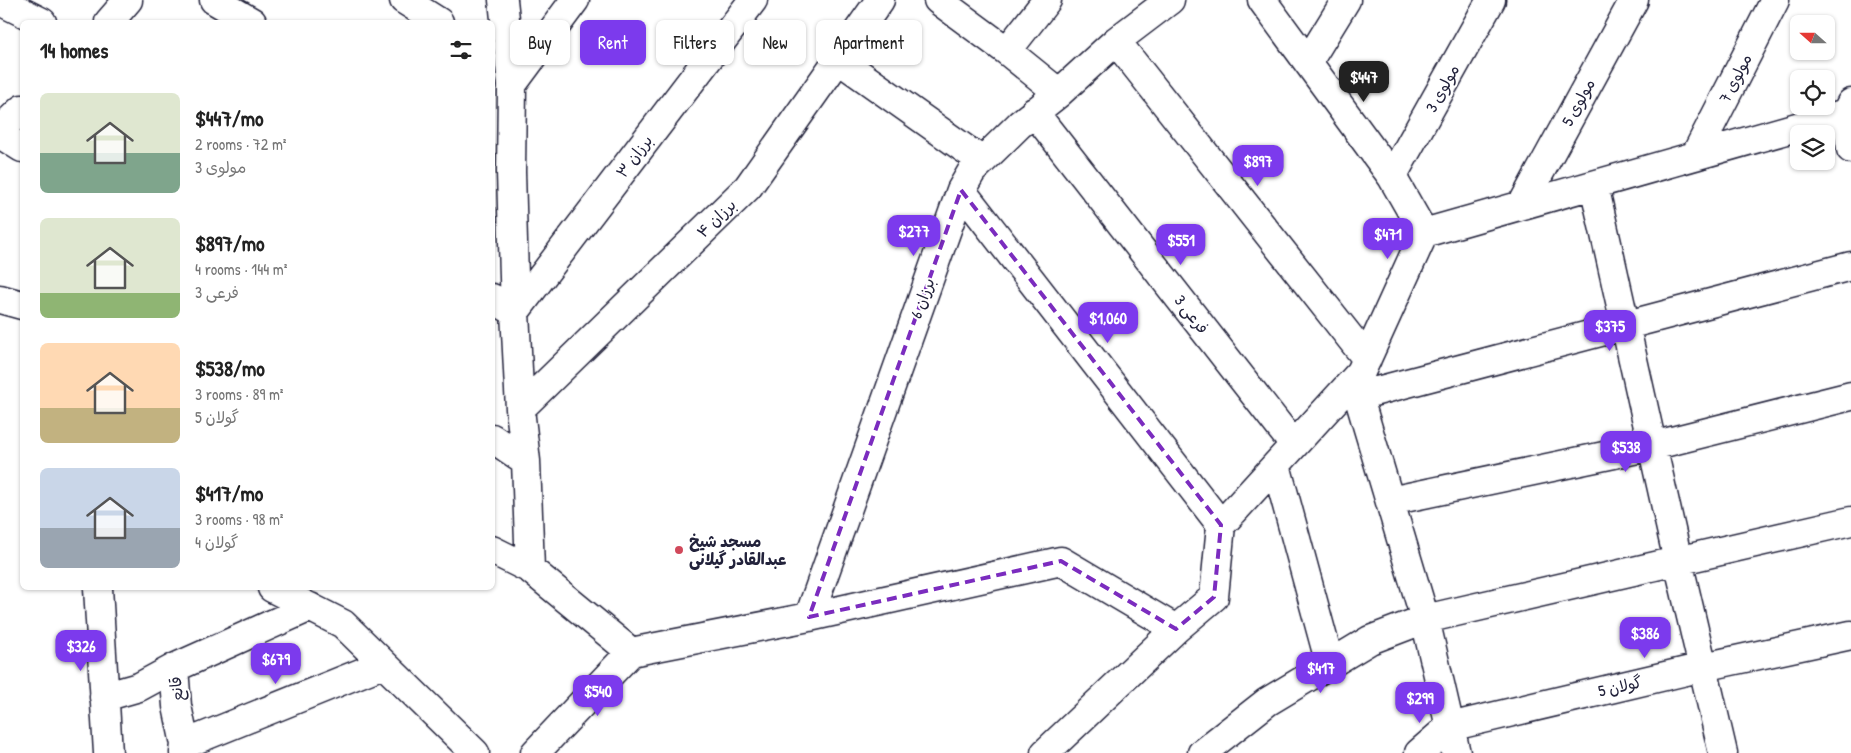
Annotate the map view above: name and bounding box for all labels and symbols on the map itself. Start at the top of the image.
north arrow [1790,15,1835,60]
street label: مولوی 7 [1713,50,1757,106]
street label: مولوی 3 [1420,60,1464,116]
pin: $447 [1334,61,1394,103]
street label: مولوی 5 [1556,74,1600,130]
street label: برزان ۳ [611,130,657,182]
pin: $897 [1228,144,1288,187]
street label: برزان ۴ [691,194,741,242]
pin: $277 [884,214,944,257]
pin: $471 [1358,218,1418,260]
pin: $551 [1151,224,1211,266]
street label: برزان 6 [905,275,939,321]
street label: فرعی 3 [1170,290,1214,338]
pin: $1,060 [1067,302,1149,344]
pin: $375 [1580,310,1640,352]
pin: $538 [1596,430,1656,473]
place label: مسجد شیخ عبدالقادر گیلانی [689,530,787,570]
marker: مسجد شیخ عبدالقادر گیلانی [673,544,685,556]
pin: $386 [1615,616,1675,659]
pin: $326 [51,630,111,672]
pin: $679 [246,642,306,685]
pin: $417 [1291,652,1351,694]
street label: گولان 5 [1596,670,1644,702]
pin: $540 [568,674,628,717]
street label: قانع [164,675,189,703]
pin: $299 [1390,682,1450,724]

